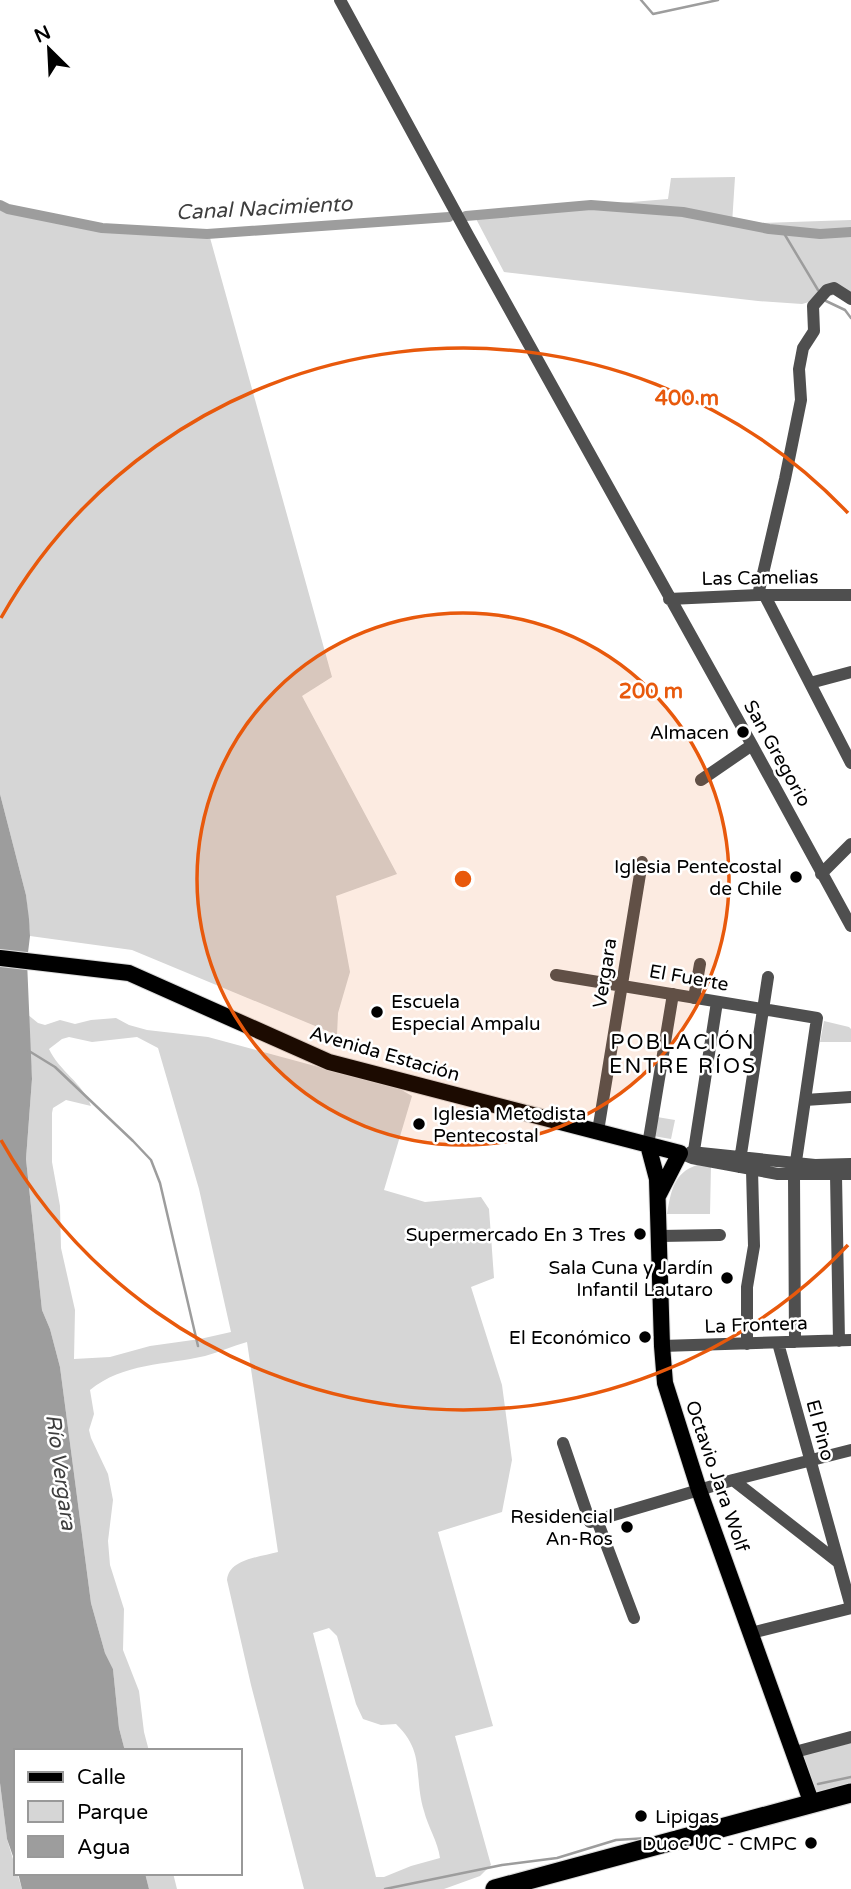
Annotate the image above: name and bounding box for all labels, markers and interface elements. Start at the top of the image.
north arrow [14,14,84,84]
text: N [31,21,54,48]
water label: Canal Nacimiento [175,191,354,226]
text: 400 m [655,386,719,411]
street label: Las Camelias [701,566,819,590]
text: 200 m [619,679,683,704]
street label: San Gregorio [739,696,815,810]
place label: Almacen [650,722,729,744]
marker: Almacen [735,724,751,740]
place label: Iglesia Pentecostal de Chile [614,856,782,900]
centre of rings [451,867,475,891]
marker: Iglesia Pentecostal de Chile [788,869,804,885]
street label: Vergara [589,937,621,1010]
street label: El Fuerte [647,960,730,996]
place label: Escuela Especial Ampalu [391,991,541,1035]
marker: Escuela Especial Ampalu [369,1004,385,1020]
street label: Avenida Estación [307,1022,462,1086]
district label: POBLACIÓN ENTRE RÍOS [609,1030,757,1079]
place label: Iglesia Metodista Pentecostal [433,1103,586,1147]
marker: Iglesia Metodista Pentecostal [411,1116,427,1132]
place label: Supermercado En 3 Tres [406,1224,626,1246]
marker: Supermercado En 3 Tres [632,1226,648,1242]
place label: Sala Cuna y Jardín Infantil Lautaro [549,1257,713,1301]
marker: Sala Cuna y Jardín Infantil Lautaro [719,1270,735,1286]
street label: La Frontera [704,1312,808,1338]
place label: El Económico [509,1327,631,1349]
marker: El Económico [637,1329,653,1345]
street label: El Pino [801,1397,839,1463]
street label: Octavio Jara Wolf [681,1398,754,1556]
water label: Río Vergara [40,1413,81,1533]
place label: Residencial An-Ros [510,1506,613,1550]
marker: Residencial An-Ros [619,1519,635,1535]
legend [14,1749,242,1875]
text: Calle [77,1765,126,1790]
text: Parque [77,1800,148,1825]
place label: Lipigas [655,1806,719,1828]
marker: Lipigas [633,1808,649,1824]
place label: Duoc UC - CMPC [642,1833,797,1855]
text: Agua [77,1835,130,1860]
marker: Duoc UC - CMPC [803,1835,819,1851]

